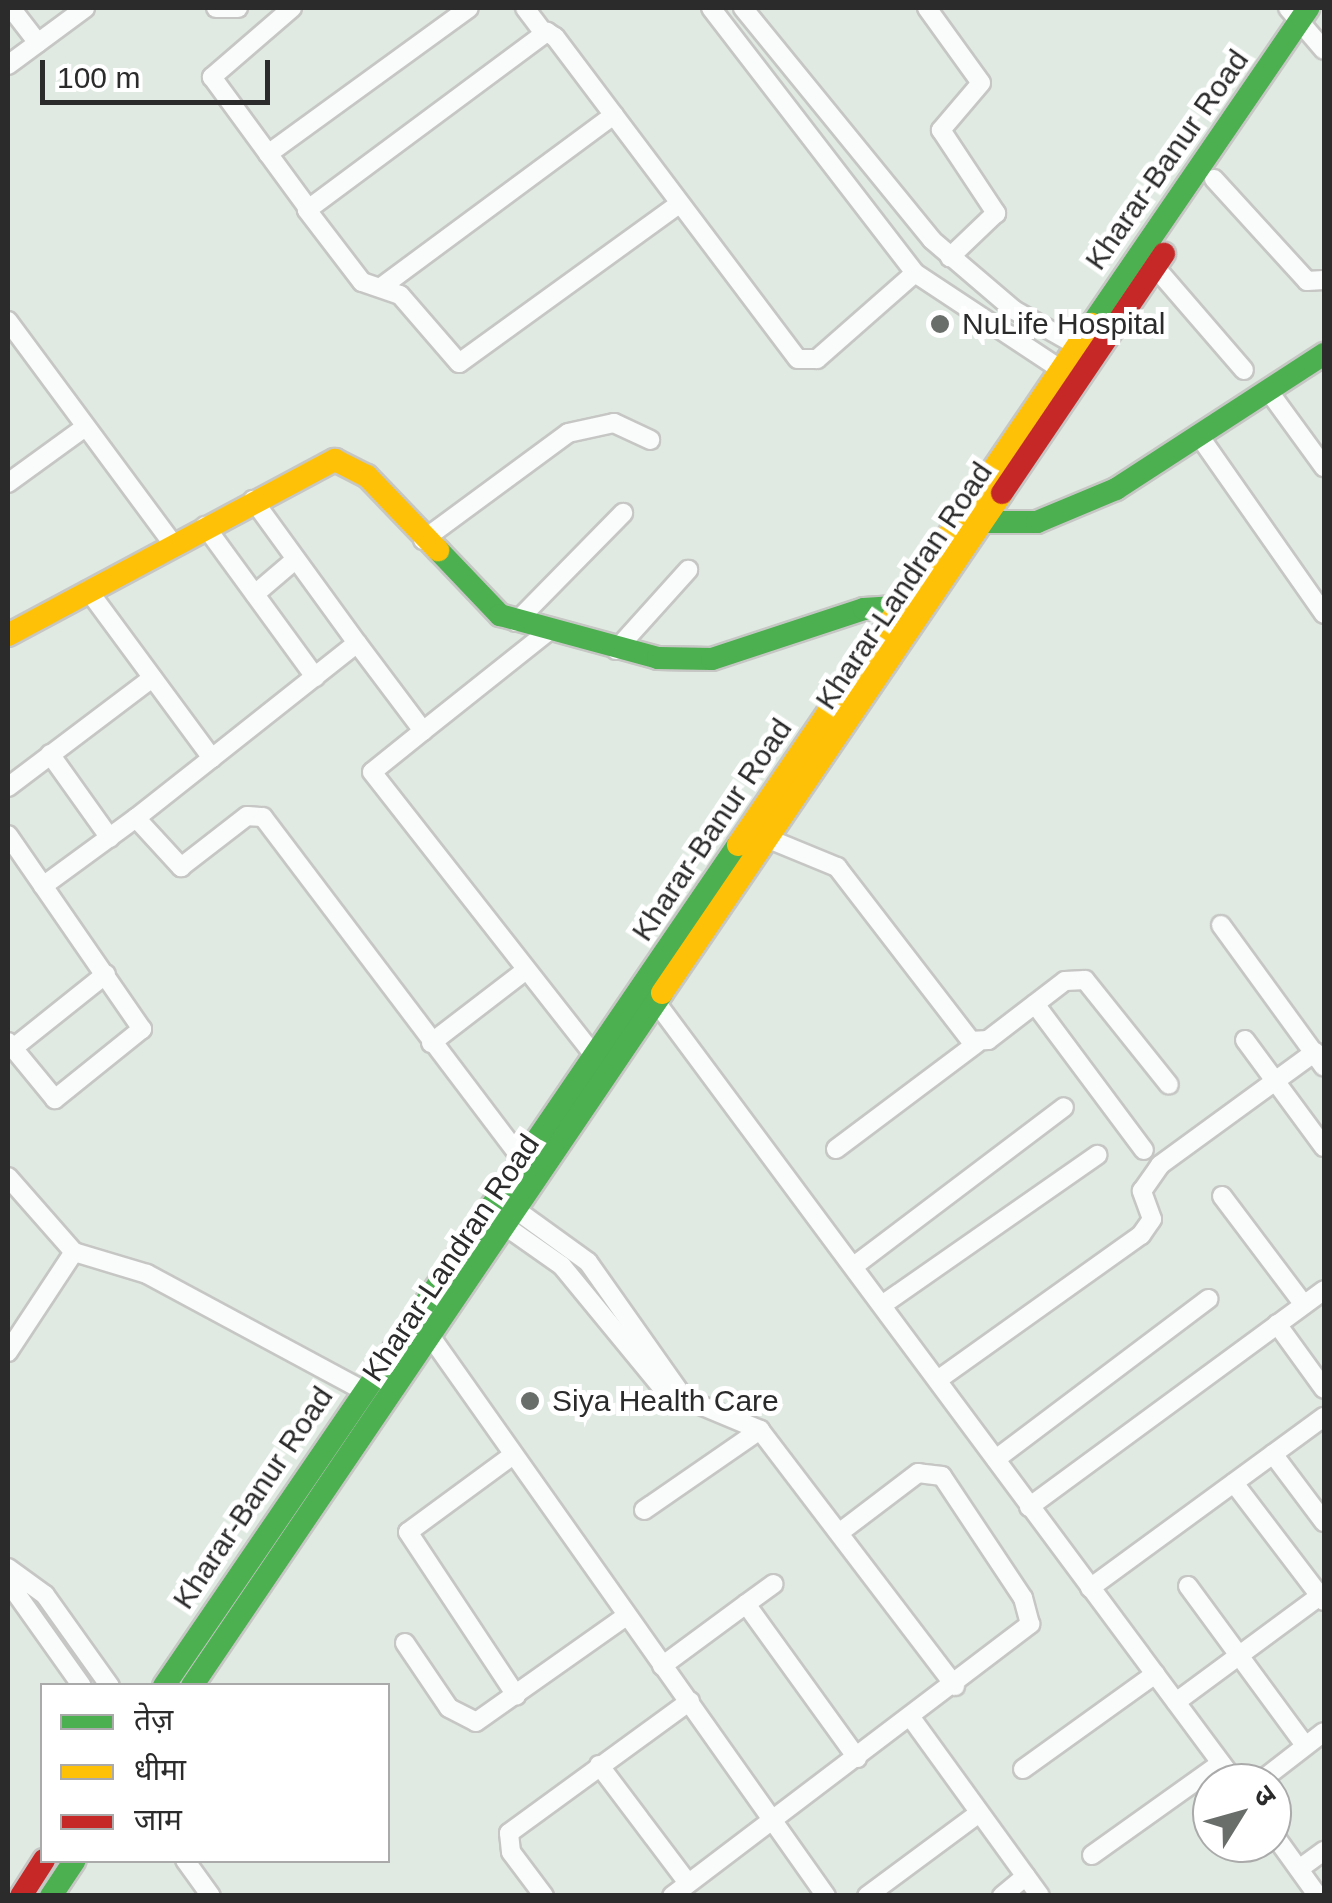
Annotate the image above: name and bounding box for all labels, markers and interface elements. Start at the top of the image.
scale bar [45,40,275,102]
street label: Kharar-Banur Road [1078,43,1256,277]
text: 100 m [57,61,140,94]
place label: NuLife Hospital [962,306,1165,342]
marker: NuLife Hospital [927,311,953,337]
street label: Kharar-Landran Road [808,456,1000,716]
street label: Kharar-Banur Road [624,712,800,948]
street label: Kharar-Landran Road [355,1128,547,1388]
street label: Kharar-Banur Road [165,1380,341,1616]
place label: Siya Health Care [552,1383,779,1419]
marker: Siya Health Care [517,1388,543,1414]
legend [40,1683,390,1863]
text: तेज़ [134,1703,173,1736]
text: धीमा [134,1753,186,1786]
north arrow [1192,1763,1292,1863]
text: उ [1247,1780,1282,1812]
text: जाम [134,1803,182,1836]

